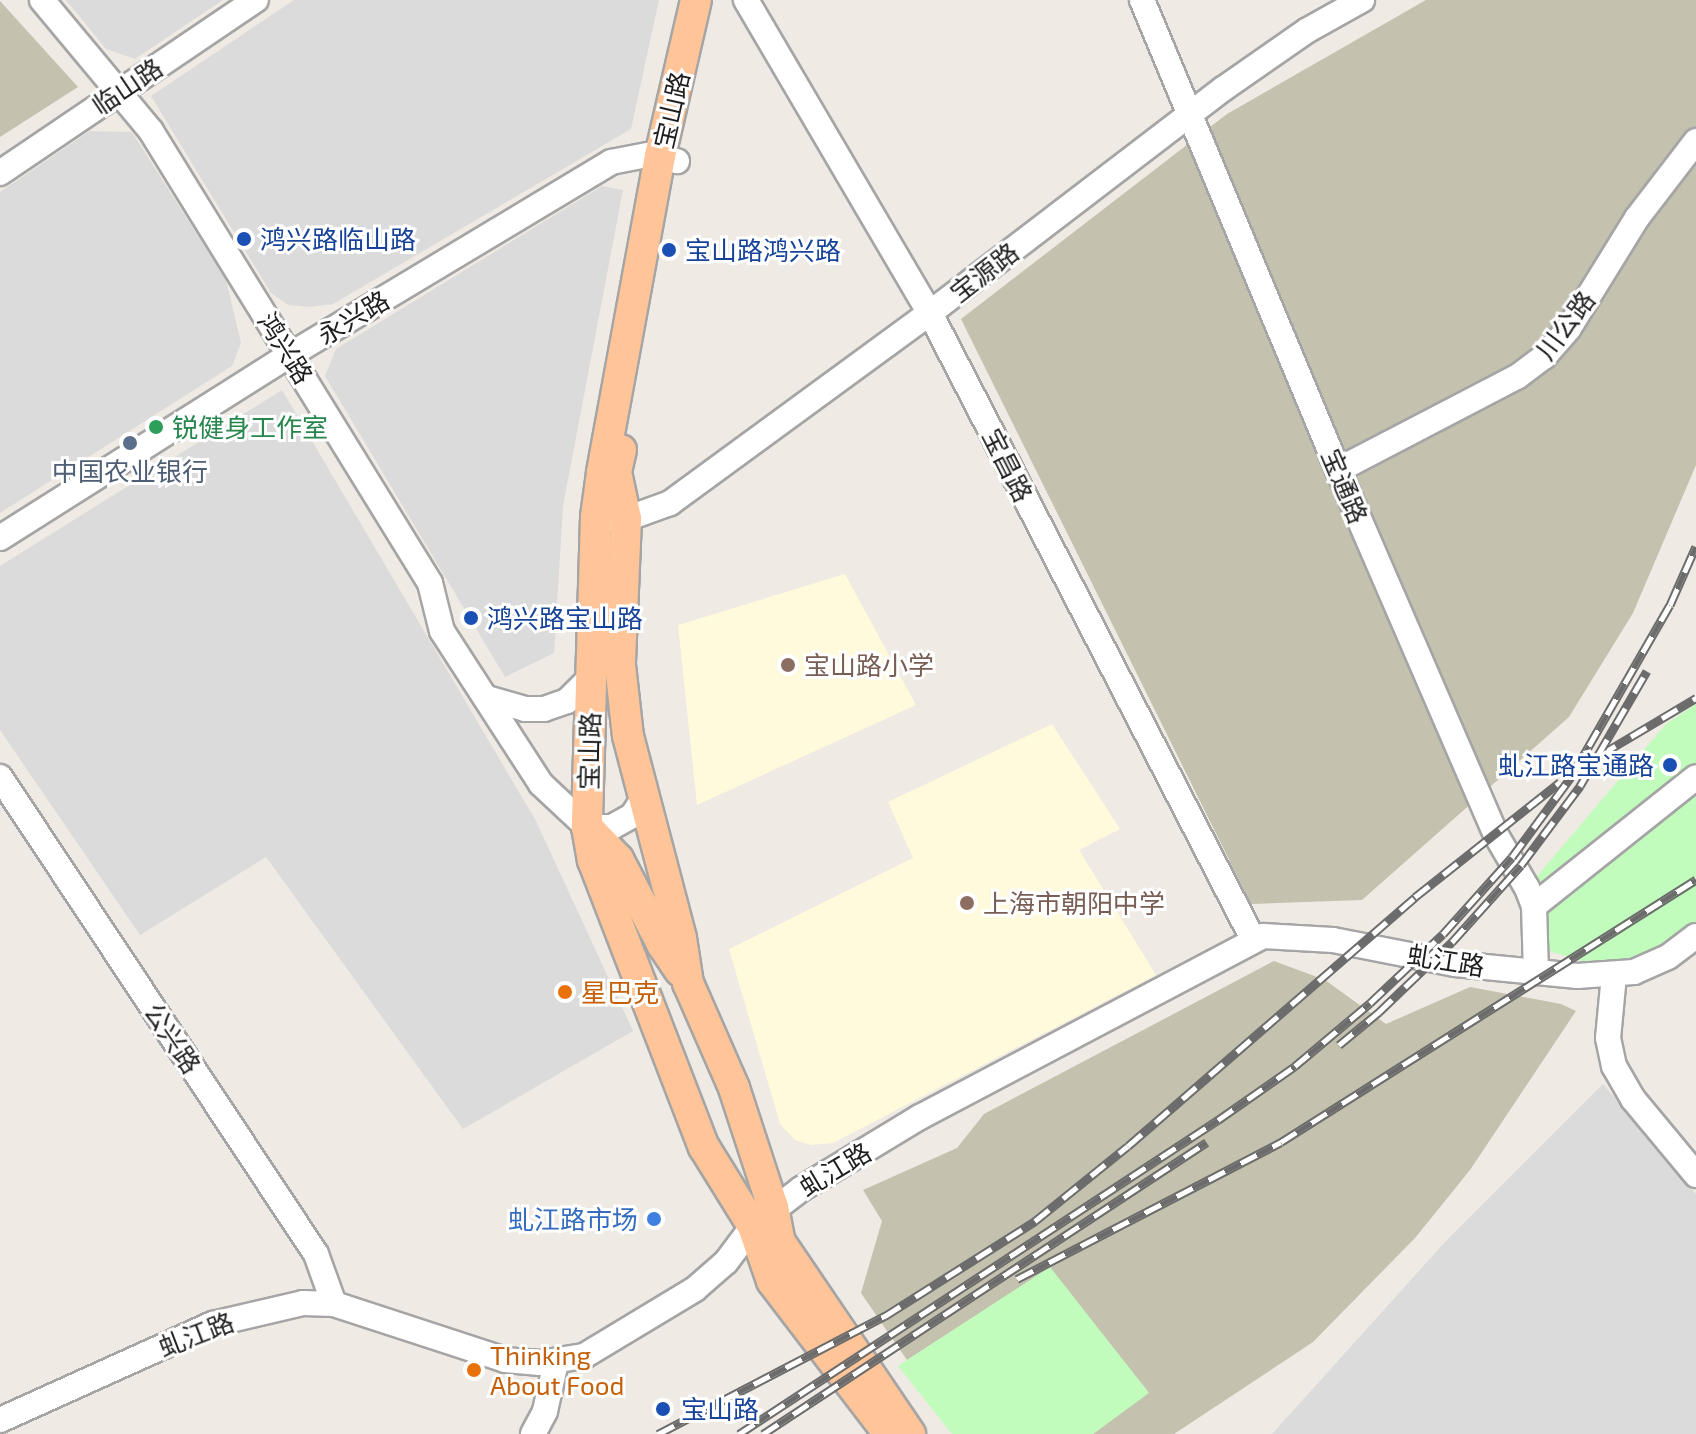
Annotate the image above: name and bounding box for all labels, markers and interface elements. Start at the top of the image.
street label: 临山路 [86,51,168,121]
street label: 宝山路 [647,68,695,152]
place label: 鸿兴路临山路 [260,223,416,255]
marker: 鸿兴路临山路 [235,230,253,248]
place label: 宝山路鸿兴路 [685,234,841,266]
street label: 宝源路 [944,236,1024,308]
marker: 宝山路鸿兴路 [660,241,678,259]
street label: 永兴路 [312,284,394,350]
street label: 川公路 [1529,284,1601,366]
street label: 鸿兴路 [252,307,320,389]
place label: 锐健身工作室 [172,411,328,443]
marker: 锐健身工作室 [147,418,165,436]
street label: 宝昌路 [976,423,1040,507]
marker: 中国农业银行 [121,434,139,452]
street label: 宝通路 [1315,444,1375,528]
place label: 中国农业银行 [52,455,208,487]
place label: 鸿兴路宝山路 [487,602,643,634]
marker: 鸿兴路宝山路 [462,609,480,627]
place label: 宝山路小学 [804,649,934,681]
marker: 宝山路小学 [779,656,797,674]
street label: 宝山路 [573,712,605,790]
place label: 虬江路宝通路 [1498,749,1654,781]
marker: 虬江路宝通路 [1661,756,1679,774]
place label: 上海市朝阳中学 [983,887,1165,919]
marker: 上海市朝阳中学 [958,894,976,912]
street label: 虬江路 [1405,938,1487,982]
place label: 星巴克 [581,976,659,1008]
marker: 星巴克 [556,983,574,1001]
street label: 公兴路 [138,997,208,1079]
street label: 虬江路 [794,1136,876,1202]
place label: 虬江路市场 [508,1203,638,1235]
marker: 虬江路市场 [645,1210,663,1228]
street label: 虬江路 [154,1305,238,1363]
place label: Thinking About Food [490,1339,624,1400]
marker: Thinking About Food [465,1361,483,1379]
place label: 宝山路 [681,1393,759,1425]
marker: 宝山路 [652,1398,674,1420]

